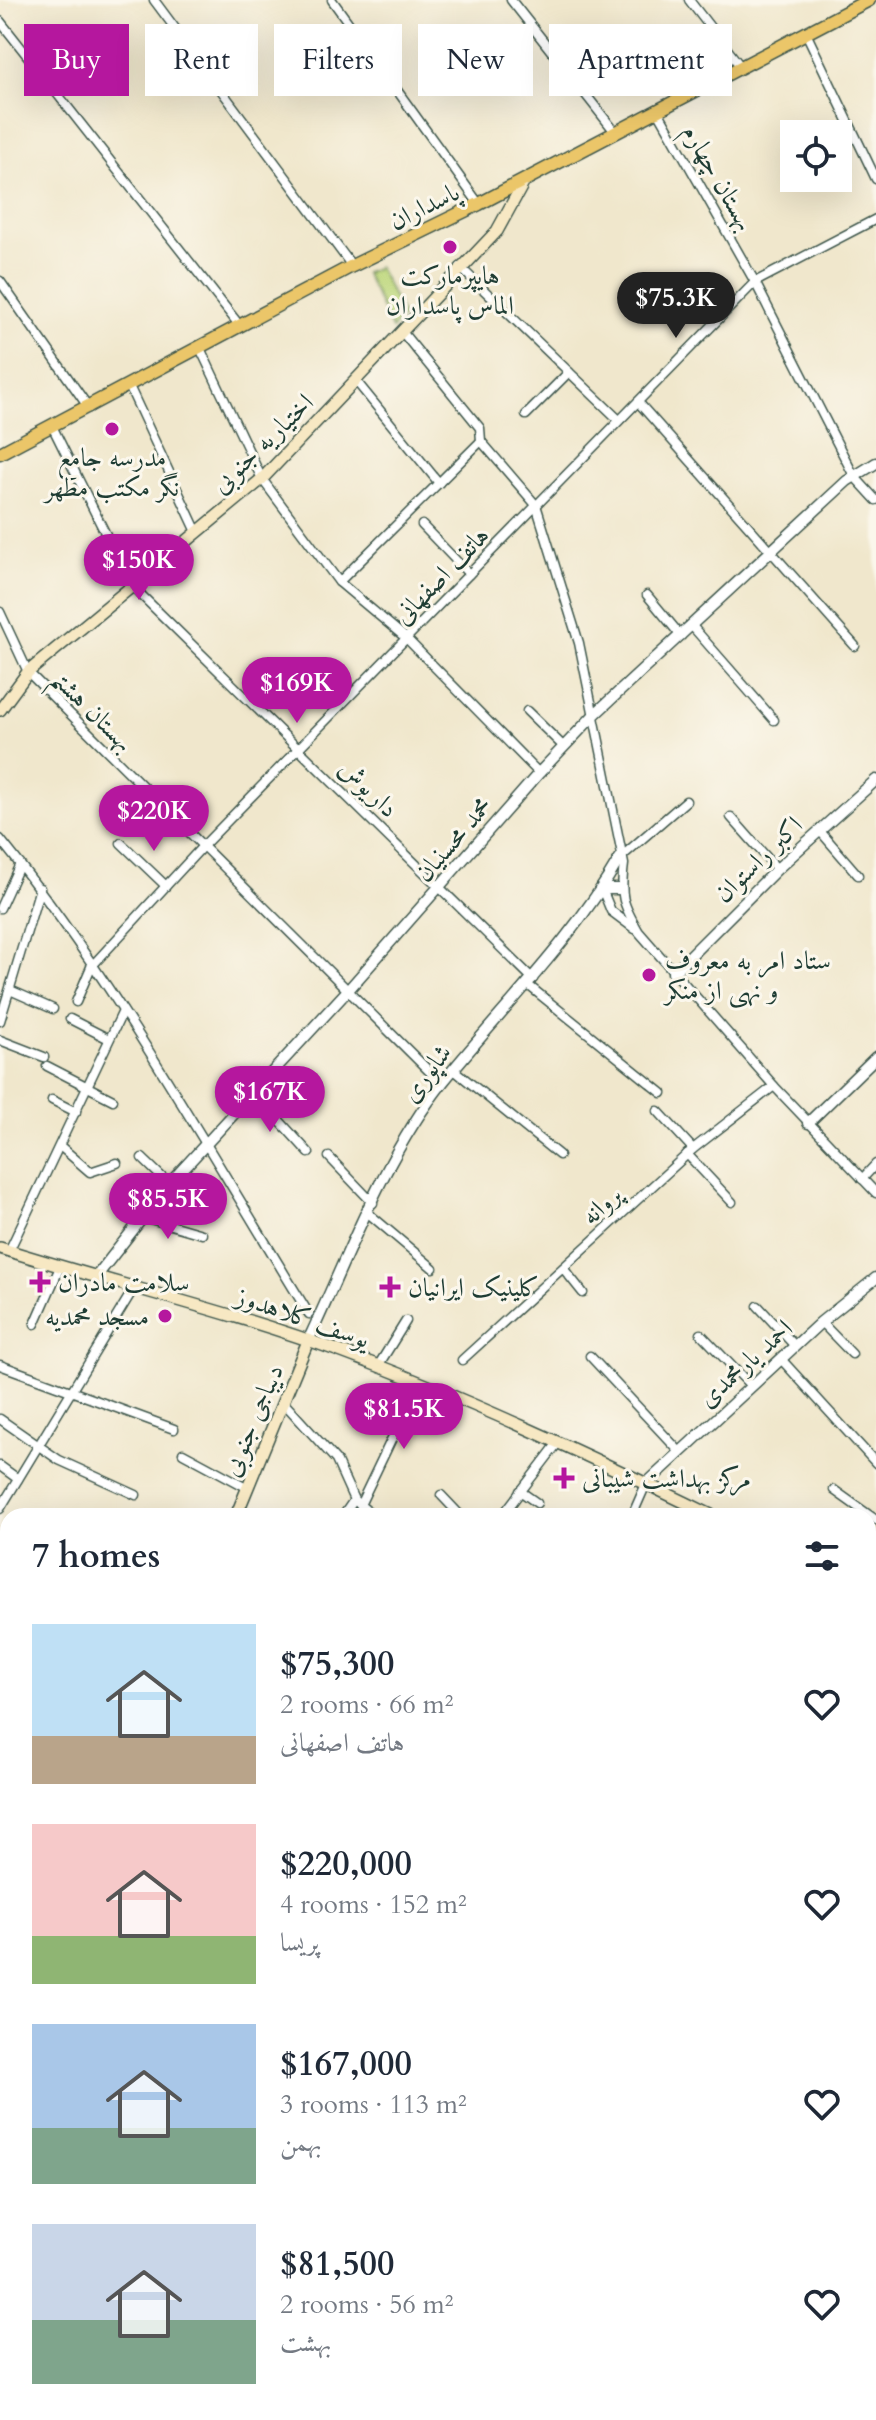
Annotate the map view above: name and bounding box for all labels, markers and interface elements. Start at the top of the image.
chip: Buy [24,24,129,96]
chip: Rent [145,24,258,96]
chip: Filters [274,24,402,96]
chip: New [418,24,533,96]
chip: Apartment [549,24,732,96]
street label: بهستان چهارم [670,117,763,240]
map controls [780,120,852,192]
button: locate [780,120,852,192]
street label: پاسداران [383,174,467,239]
marker: هایپرمارکت الماس پاسداران [441,238,459,256]
place label: هایپرمارکت الماس پاسداران [386,258,514,324]
pin: $75.3K [611,272,741,340]
text: $75.3K [635,280,717,315]
street label: اختیاریه جنوبی [203,386,322,502]
marker: مدرسه جامع نگر مکتب مطهر [103,420,121,438]
place label: مدرسه جامع نگر مکتب مطهر [42,440,179,505]
street label: هاتف اصفهانی [386,518,497,632]
pin: $150K [83,534,195,602]
text: $150K [102,542,176,577]
pin: $169K [241,657,353,725]
street label: بهستان هشتم [38,661,142,765]
text: $169K [260,665,334,700]
street label: داریوش [331,751,406,825]
pin: $220K [98,785,210,853]
street label: محمد محسنیان [407,789,500,889]
text: $220K [117,793,191,828]
street label: اکبر راستوان [706,808,810,910]
place label: ستاد امر به معروف و نهی از منکر [662,943,831,1009]
marker: ستاد امر به معروف و نهی از منکر [640,966,658,984]
street label: شاپوری [393,1037,461,1110]
pin: $167K [214,1066,326,1134]
text: $167K [233,1074,307,1109]
pin: $85.5K [103,1173,233,1241]
street label: پروانه [574,1176,631,1233]
text: $85.5K [127,1181,209,1216]
place label: سلامت مادران [58,1265,189,1300]
place label: کلینیک ایرانیان [408,1270,540,1305]
marker: سلامت مادران [29,1271,51,1293]
marker: کلینیک ایرانیان [379,1276,401,1298]
street label: یوسف کلاهدوز [229,1277,376,1357]
place label: مسجد محمدیه [45,1299,149,1334]
marker: مسجد محمدیه [156,1307,174,1325]
street label: احمد یارمحمدی [690,1311,800,1415]
street label: دیباجی جنوبی [213,1359,293,1482]
pin: $81.5K [339,1383,469,1451]
text: $81.5K [363,1391,445,1426]
place label: مرکز بهداشت شیبانی [582,1461,751,1496]
marker: مرکز بهداشت شیبانی [553,1467,575,1489]
text: 7 homes [32,1533,160,1579]
icon: filters [800,1534,844,1578]
text: $75,300 [280,1641,394,1687]
icon: home [96,1656,192,1752]
icon: heart [800,1682,844,1726]
text: 2 rooms · 66 m² [280,1687,453,1722]
text: هاتف اصفهانی [280,1725,405,1760]
text: $220,000 [280,1841,412,1887]
icon: home [96,1856,192,1952]
icon: heart [800,1882,844,1926]
text: 4 rooms · 152 m² [280,1887,467,1922]
text: پریسا [280,1925,319,1960]
text: $167,000 [280,2041,412,2087]
icon: home [96,2056,192,2152]
icon: heart [800,2082,844,2126]
text: 3 rooms · 113 m² [280,2087,467,2122]
text: بهمن [280,2125,322,2160]
text: $81,500 [280,2241,394,2287]
icon: home [96,2256,192,2352]
icon: heart [800,2282,844,2326]
text: 2 rooms · 56 m² [280,2287,453,2322]
text: بهشت [280,2325,332,2360]

